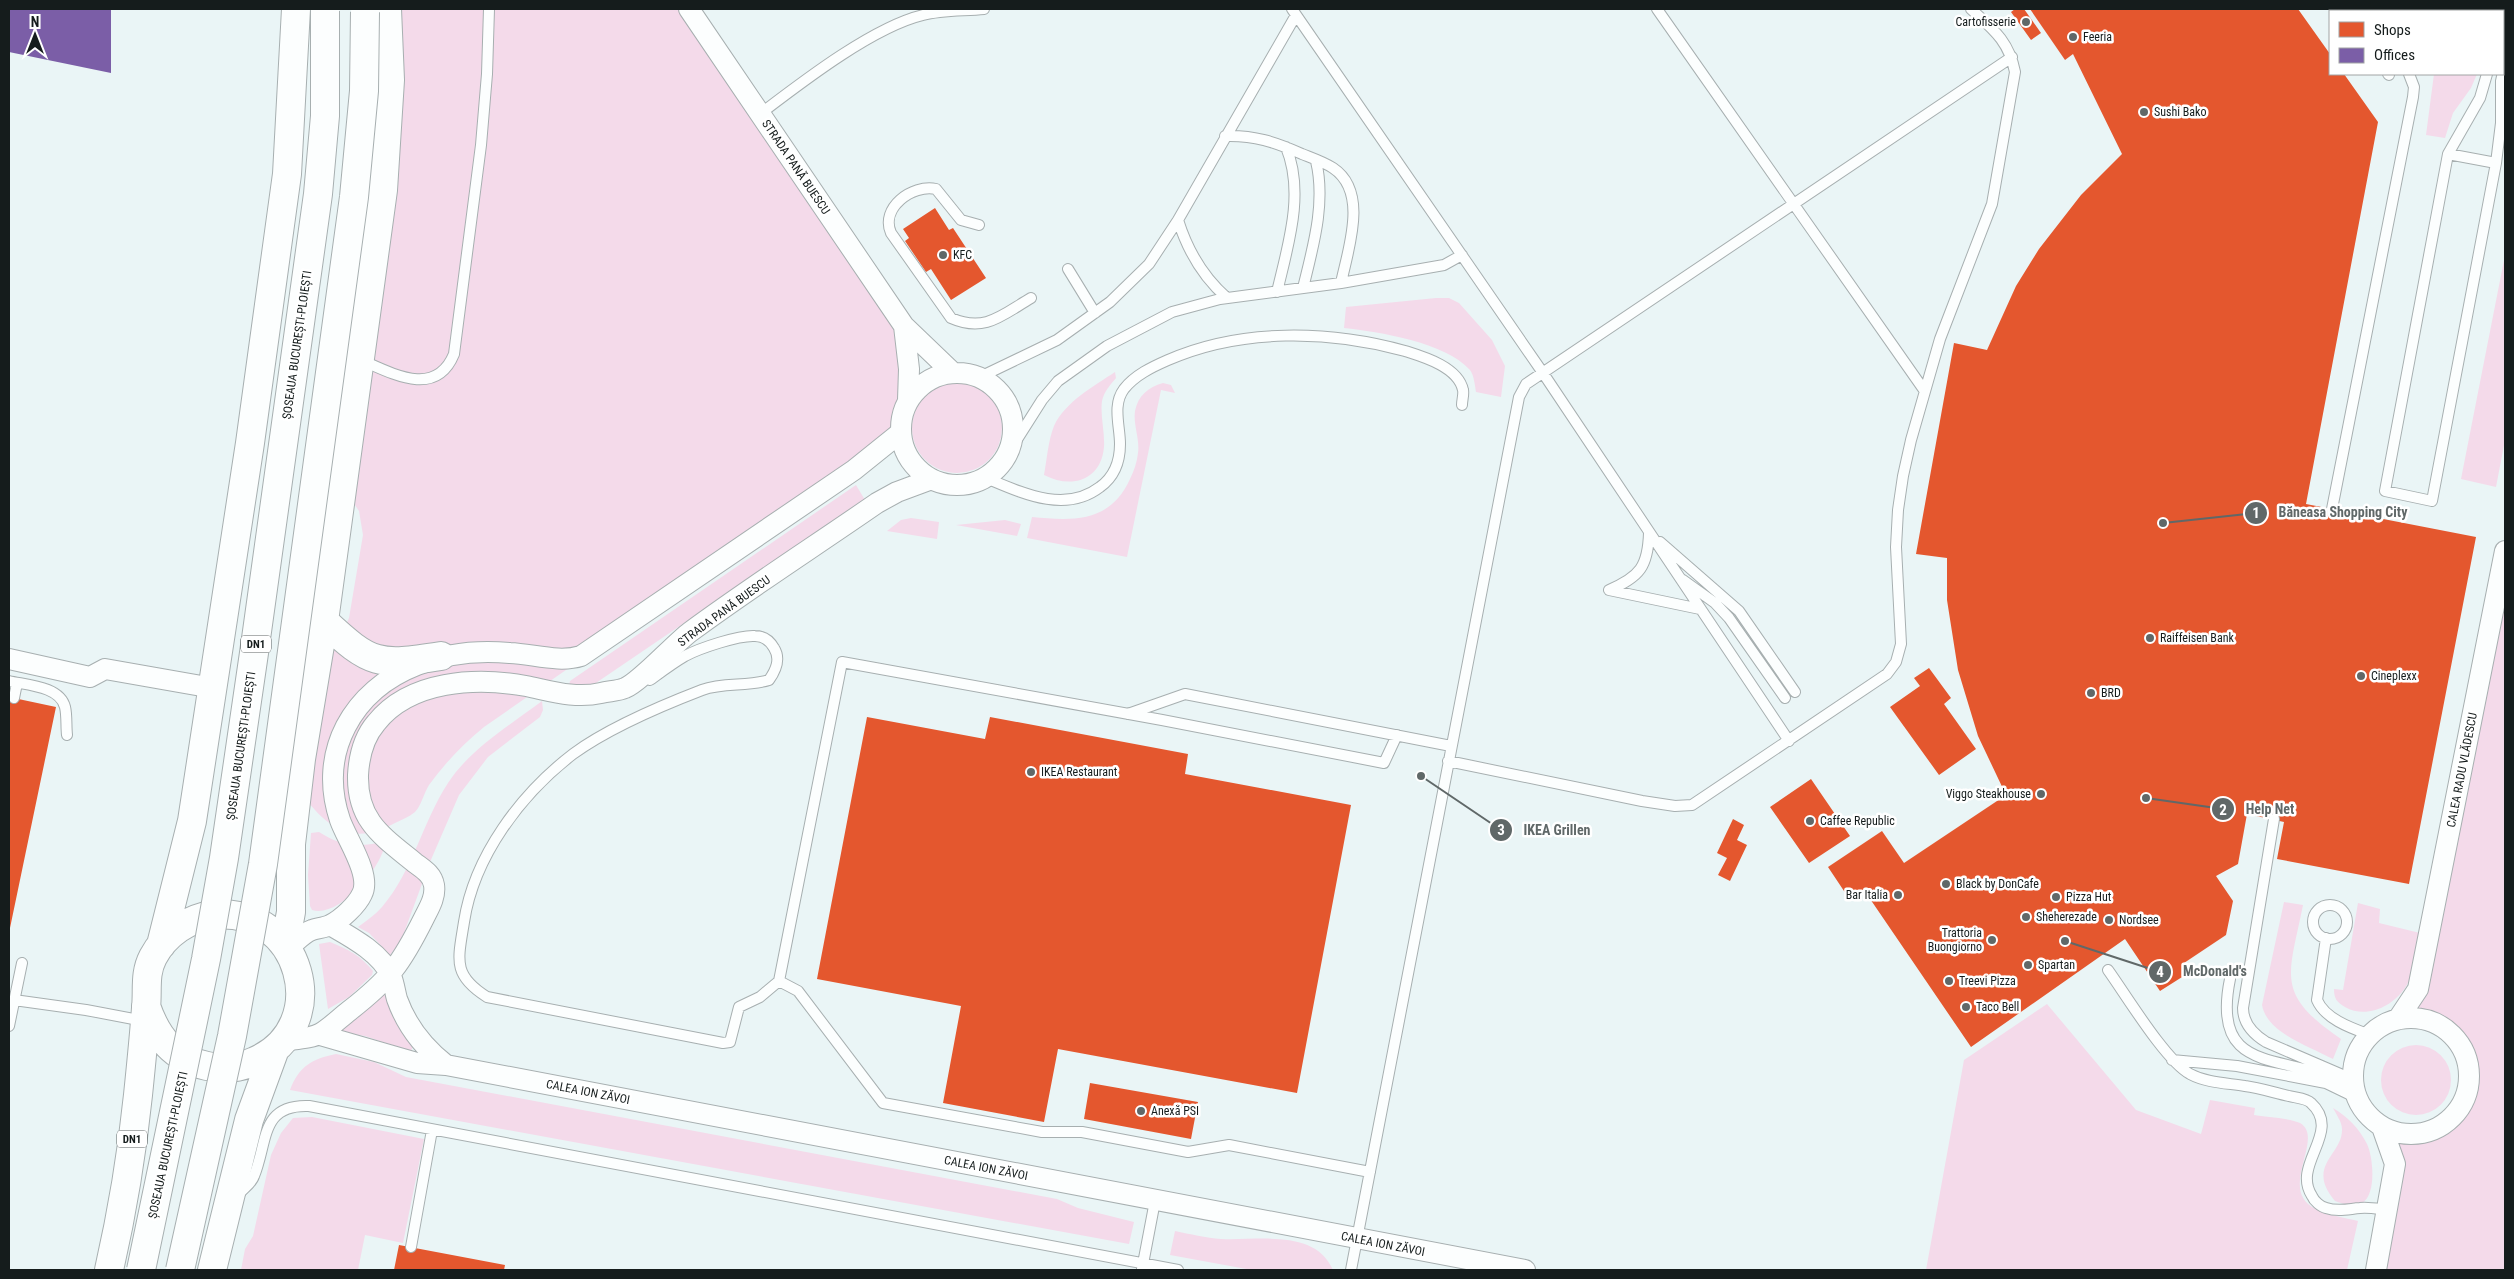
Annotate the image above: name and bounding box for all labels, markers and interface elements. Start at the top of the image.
north arrow [10,10,60,60]
legend [2329,10,2504,75]
text: N [31,14,39,30]
place label: Cartofisserie [1956,15,2016,29]
marker: Cartofisserie [2020,16,2032,28]
text: Shops [2374,21,2411,39]
place label: Feeria [2083,30,2112,44]
marker: Feeria [2067,31,2079,43]
text: Offices [2374,46,2415,64]
place label: Sushi Bako [2154,105,2207,119]
marker: Sushi Bako [2138,106,2150,118]
street label: STRADA PANĂ BUESCU [759,116,834,217]
place label: KFC [953,248,972,262]
marker: KFC [937,249,949,261]
street label: ȘOSEAUA BUCUREȘTI-PLOIEȘTI [280,270,315,420]
callout: Băneasa Shopping City [2243,498,2417,527]
text: 1 [2252,504,2260,522]
text: Băneasa Shopping City [2279,504,2408,520]
street label: STRADA PANĂ BUESCU [674,572,773,649]
place label: Raiffeisen Bank [2160,631,2234,645]
marker: Raiffeisen Bank [2144,632,2156,644]
road number: DN1 [241,636,271,652]
place label: Cineplexx [2371,669,2417,683]
marker: Cineplexx [2355,670,2367,682]
street label: ȘOSEAUA BUCUREȘTI-PLOIEȘTI [224,671,259,821]
place label: BRD [2101,686,2121,700]
marker: BRD [2085,687,2097,699]
street label: CALEA RADU VLĂDESCU [2443,711,2480,829]
place label: IKEA Restaurant [1041,765,1118,779]
marker: IKEA Restaurant [1025,766,1037,778]
place label: Viggo Steakhouse [1946,787,2031,801]
marker: Viggo Steakhouse [2035,788,2047,800]
callout: Help Net [2211,795,2304,824]
text: 2 [2219,801,2227,819]
text: Help Net [2246,801,2294,817]
place label: Caffee Republic [1820,814,1895,828]
callout: IKEA Grillen [1488,815,1600,844]
marker: Caffee Republic [1804,815,1816,827]
text: 3 [1497,821,1505,839]
text: IKEA Grillen [1524,822,1591,838]
place label: Black by DonCafe [1956,877,2039,891]
marker: Black by DonCafe [1940,878,1952,890]
place label: Bar Italia [1846,888,1888,902]
marker: Bar Italia [1892,889,1904,901]
place label: Pizza Hut [2066,890,2112,904]
marker: Pizza Hut [2050,891,2062,903]
place label: Sheherezade [2036,910,2097,924]
marker: Sheherezade [2020,911,2032,923]
place label: Nordsee [2119,913,2159,927]
marker: Nordsee [2103,914,2115,926]
place label: Trattoria Buongiorno [1928,926,1982,954]
marker: Trattoria Buongiorno [1986,934,1998,946]
callout: McDonald's [2148,957,2257,986]
place label: Spartan [2038,958,2075,972]
marker: Spartan [2022,959,2034,971]
text: 4 [2156,963,2164,981]
text: McDonald's [2183,963,2247,979]
place label: Treevi Pizza [1959,974,2016,988]
marker: Treevi Pizza [1943,975,1955,987]
place label: Taco Bell [1976,1000,2019,1014]
marker: Taco Bell [1960,1001,1972,1013]
street label: ȘOSEAUA BUCUREȘTI-PLOIEȘTI [146,1070,191,1220]
street label: CALEA ION ZĂVOI [545,1076,631,1107]
place label: Anexă PSI [1151,1104,1199,1118]
marker: Anexă PSI [1135,1105,1147,1117]
road number: DN1 [117,1130,147,1148]
street label: CALEA ION ZĂVOI [943,1152,1029,1183]
street label: CALEA ION ZĂVOI [1340,1228,1426,1259]

